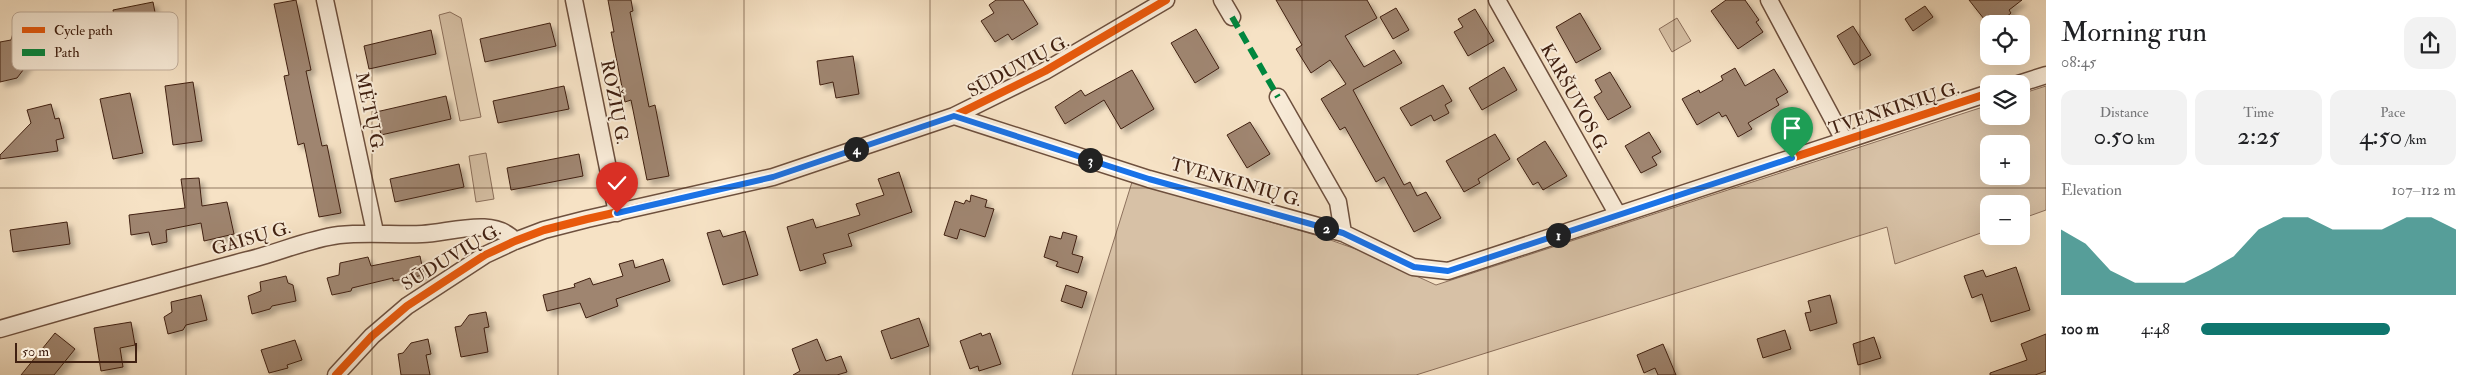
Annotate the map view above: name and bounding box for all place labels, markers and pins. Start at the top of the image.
pin [1771,107,1813,158]
pin: 4 [844,136,868,162]
pin: 3 [1078,148,1102,172]
pin [596,162,638,213]
pin: 2 [1314,216,1338,240]
pin: 1 [1546,222,1570,248]

